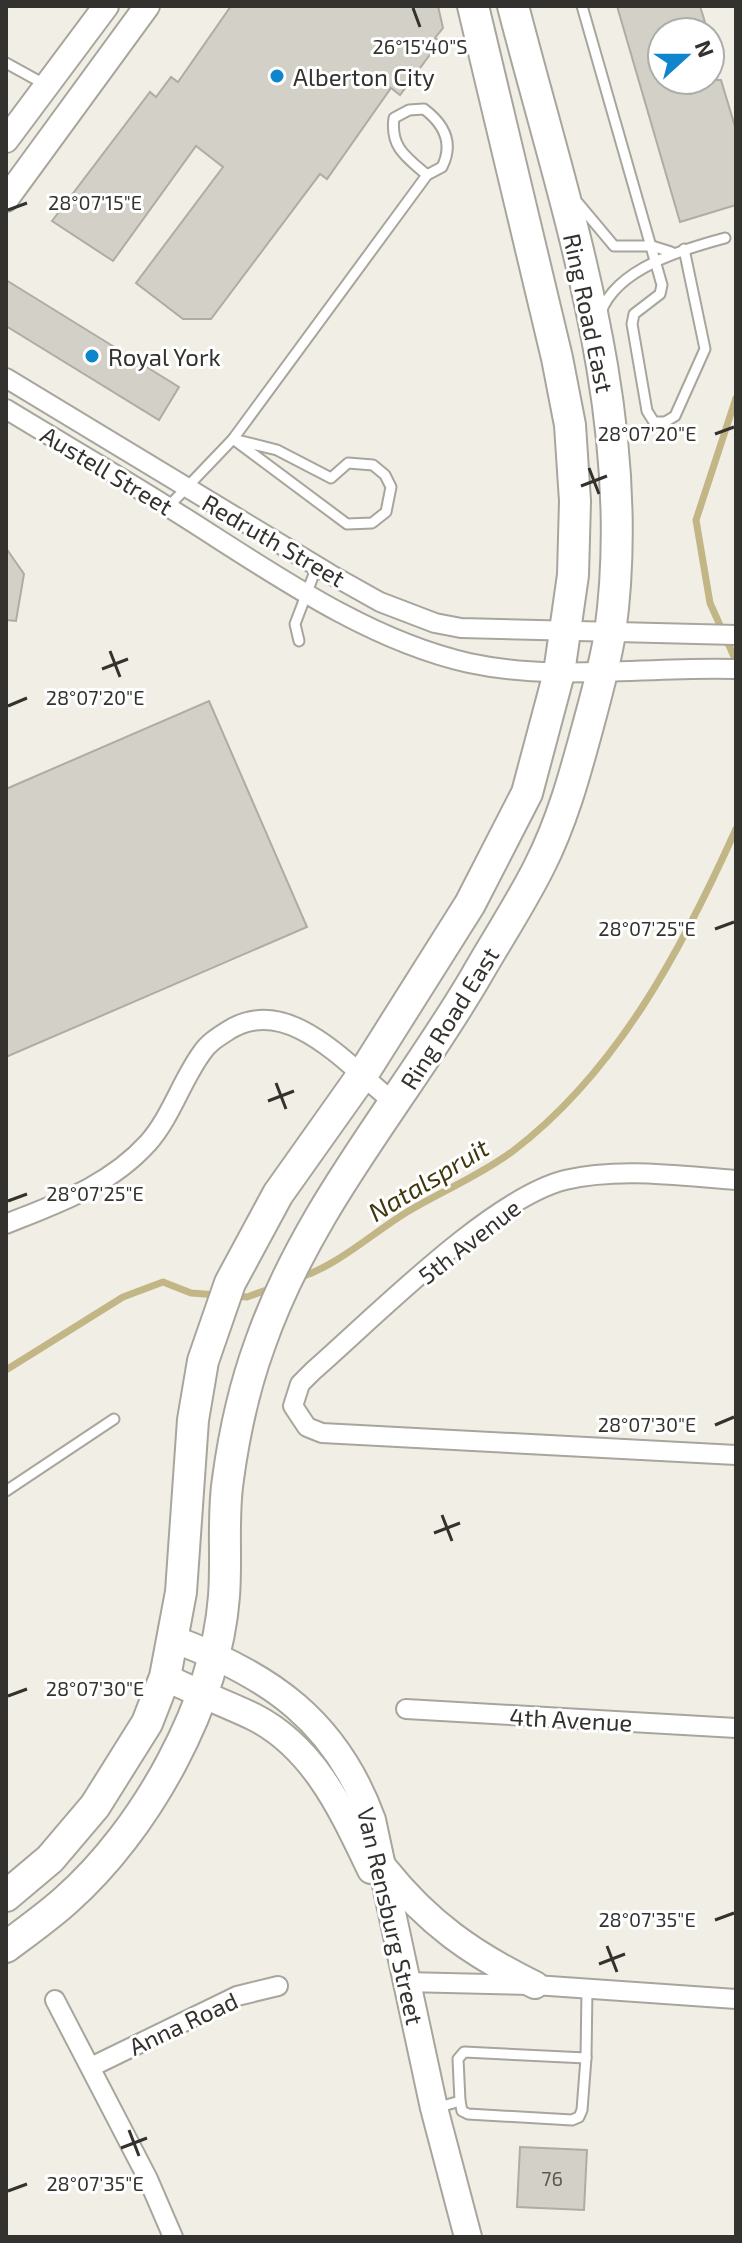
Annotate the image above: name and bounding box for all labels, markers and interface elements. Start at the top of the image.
north arrow [646,16,726,96]
text: 26°15'40"S [372,34,468,58]
text: N [691,36,721,61]
place label: Alberton City [293,62,435,91]
marker: Alberton City [268,67,286,85]
text: 28°07'15"E [48,190,142,214]
street label: Ring Road East [558,231,620,395]
place label: Royal York [108,342,221,371]
marker: Royal York [83,347,101,365]
street label: Austell Street [36,419,178,521]
text: 28°07'20"E [598,421,696,445]
street label: Redruth Street [198,487,350,593]
text: 28°07'20"E [46,685,144,709]
text: 28°07'25"E [598,916,696,940]
street label: Ring Road East [394,942,504,1094]
water label: Natalspruit [362,1131,494,1227]
text: 28°07'25"E [46,1181,144,1205]
street label: 5th Avenue [412,1192,526,1290]
text: 28°07'30"E [598,1412,696,1436]
text: 28°07'30"E [46,1676,144,1700]
street label: 4th Avenue [509,1701,633,1737]
street label: Van Rensburg Street [352,1804,430,2028]
text: 28°07'35"E [598,1907,696,1931]
street label: Anna Road [124,1985,242,2061]
house number: 76 [541,2166,563,2190]
text: 28°07'35"E [46,2171,144,2195]

